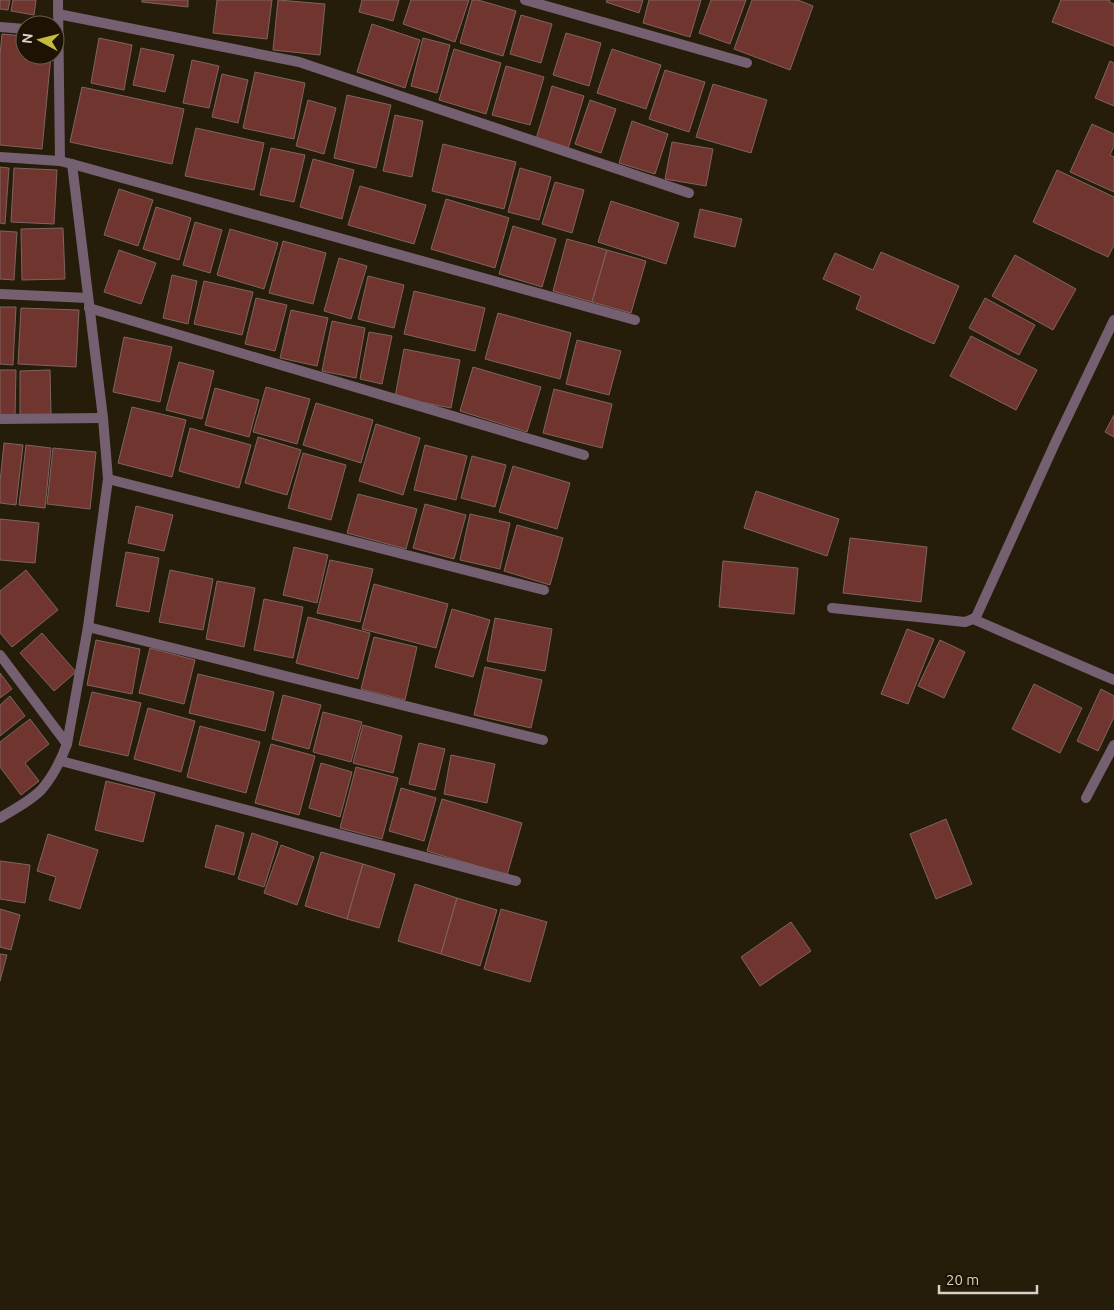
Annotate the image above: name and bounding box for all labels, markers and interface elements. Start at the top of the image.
north arrow [15,15,65,65]
text: N [19,32,36,45]
scale bar [939,1262,1036,1294]
text: 20 m [946,1271,979,1288]

